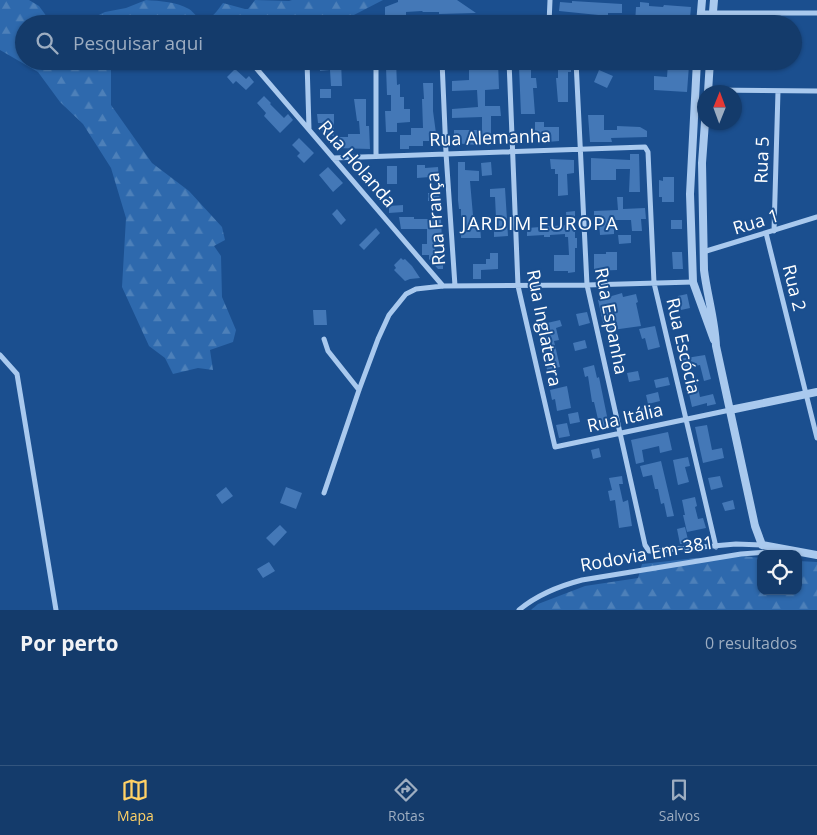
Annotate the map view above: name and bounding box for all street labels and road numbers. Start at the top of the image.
street label: Rua Holanda [313,115,402,212]
street label: Rua Alemanha [429,123,551,151]
street label: Rua 5 [748,136,774,184]
street label: Rua França [420,172,450,266]
street label: Rua 1 [730,203,782,239]
street label: Rua 2 [778,262,812,314]
street label: Rua Espanha [590,265,634,376]
street label: Rua Inglaterra [522,267,568,388]
street label: Rua Escócia [661,295,707,396]
street label: Rua Itália [584,397,665,437]
street label: Rodovia Em-381 [578,529,716,577]

